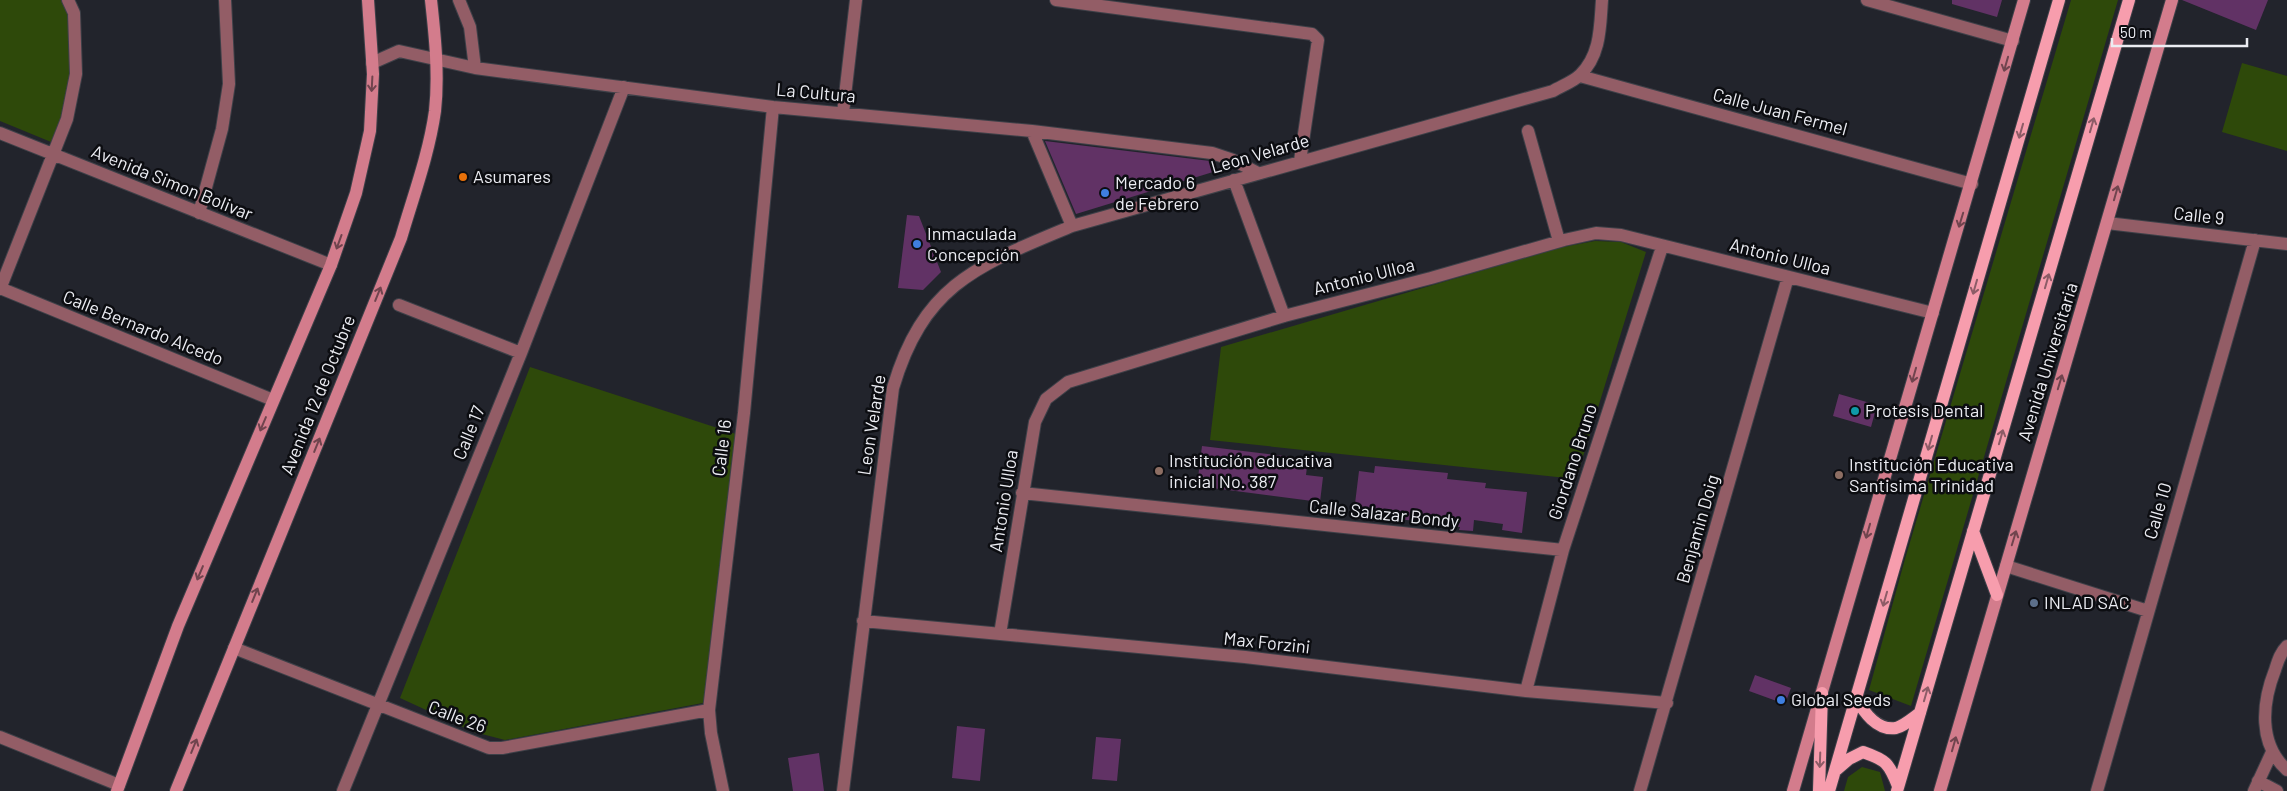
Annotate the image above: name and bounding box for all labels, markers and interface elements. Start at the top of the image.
scale bar [2112,15,2247,47]
text: 50 m [2120,23,2152,41]
one-way arrow [2001,55,2010,71]
one-way arrow [368,75,377,91]
street label: La Cultura [775,78,857,106]
street label: Calle Juan Fermel [1711,83,1850,140]
one-way arrow [2088,118,2098,134]
one-way arrow [2015,122,2025,138]
street label: Leon Velarde [1208,128,1312,178]
street label: Avenida Simon Bolivar [88,140,257,225]
place label: Asumares [473,165,551,187]
marker: Asumares [457,171,469,183]
place label: Mercado 6 de Febrero [1115,171,1199,214]
one-way arrow [2112,185,2122,201]
marker: Mercado 6 de Febrero [1099,187,1111,199]
street label: Calle 9 [2173,201,2226,229]
one-way arrow [1955,211,1965,227]
place label: Inmaculada Concepción [927,222,1019,265]
one-way arrow [334,233,343,249]
street label: Antonio Ulloa [1727,233,1833,279]
marker: Inmaculada Concepción [911,238,923,250]
street label: Antonio Ulloa [1311,253,1417,299]
one-way arrow [2042,274,2052,290]
one-way arrow [1970,278,1979,294]
street label: Avenida Universitaria [2012,280,2082,444]
street label: Calle Bernardo Alcedo [60,285,227,369]
one-way arrow [374,287,383,302]
street label: Avenida 12 de Octubre [275,312,359,478]
one-way arrow [1909,367,1919,383]
street label: Leon Velarde [852,373,890,477]
one-way arrow [2056,374,2066,390]
place label: Protesis Dental [1865,399,1983,421]
street label: Giordano Bruno [1543,401,1601,523]
street label: Calle 17 [447,402,489,463]
marker: Protesis Dental [1849,405,1861,417]
one-way arrow [257,416,267,431]
street label: Calle 16 [707,418,735,478]
one-way arrow [1997,430,2006,446]
one-way arrow [1924,434,1934,450]
one-way arrow [313,437,322,452]
street label: Antonio Ulloa [984,448,1022,554]
place label: Institución educativa inicial No. 387 [1169,449,1333,492]
place label: Institución Educativa Santisima Trinidad [1849,453,2014,496]
marker: Institución educativa inicial No. 387 [1153,465,1165,477]
marker: Institución Educativa Santisima Trinidad [1833,469,1845,481]
street label: Benjamin Doig [1671,472,1723,586]
street label: Calle 10 [2138,480,2176,542]
street label: Calle Salazar Bondy [1308,494,1460,532]
one-way arrow [1863,523,1873,539]
one-way arrow [2009,530,2019,546]
one-way arrow [195,565,204,581]
one-way arrow [251,588,260,603]
one-way arrow [1879,590,1889,606]
place label: INLAD SAC [2044,591,2130,613]
marker: INLAD SAC [2028,597,2040,609]
street label: Max Forzini [1223,627,1312,657]
one-way arrow [1921,686,1931,702]
place label: Global Seeds [1791,688,1891,710]
marker: Global Seeds [1775,694,1787,706]
street label: Calle 26 [425,695,489,737]
one-way arrow [1949,737,1959,753]
one-way arrow [190,739,200,754]
one-way arrow [1815,751,1825,767]

